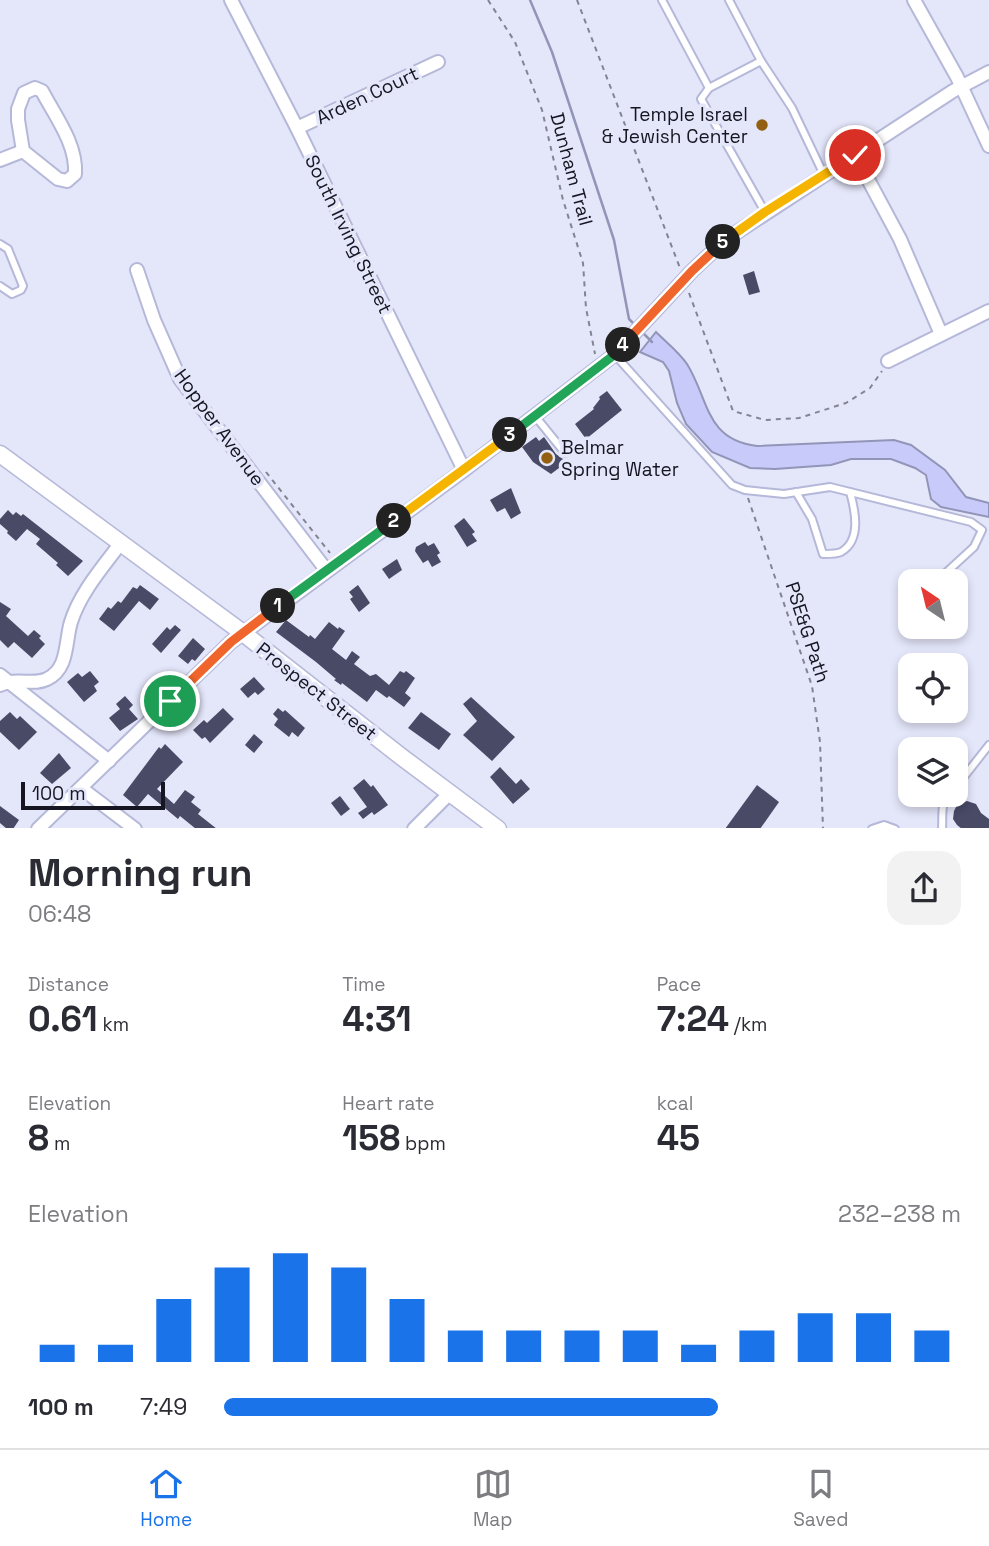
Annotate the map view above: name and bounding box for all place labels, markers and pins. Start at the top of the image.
place label: Temple Israel & Jewish Center [602,102,748,149]
marker: Temple Israel & Jewish Center [754,117,770,133]
pin [825,125,885,185]
pin: 5 [706,224,740,260]
pin: 4 [606,328,640,362]
pin: 3 [492,418,528,452]
place label: Belmar Spring Water [561,435,679,482]
marker: Belmar Spring Water [539,450,555,466]
pin: 2 [376,504,412,538]
pin: 1 [260,588,296,624]
pin [140,671,200,731]

